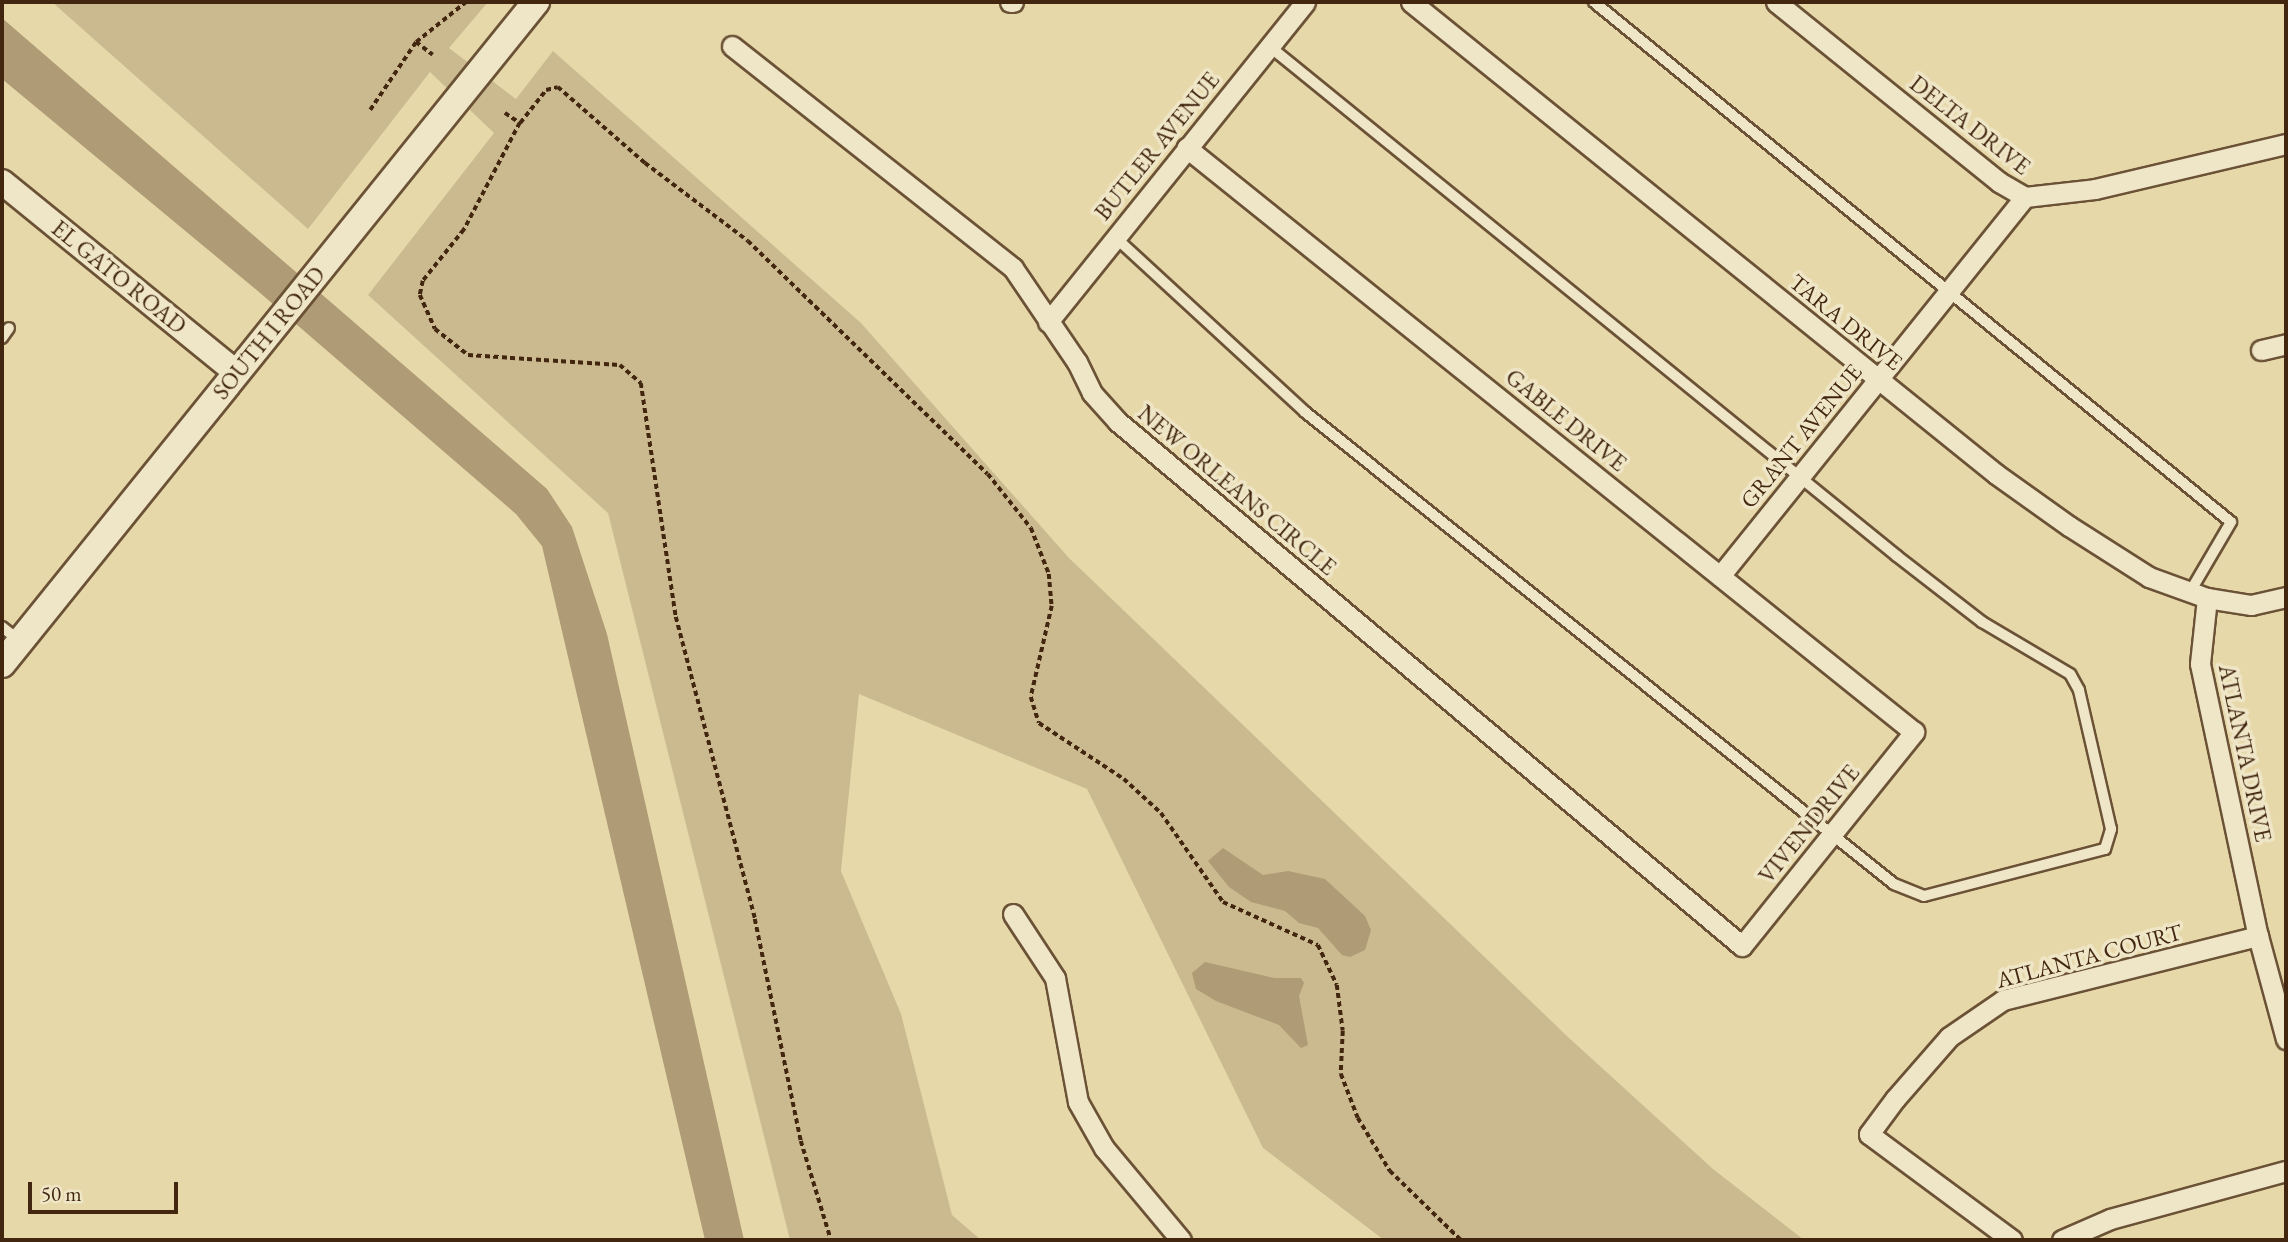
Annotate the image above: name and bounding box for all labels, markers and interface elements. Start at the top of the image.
street label: BUTLER AVENUE [1089,66,1225,226]
street label: DELTA DRIVE [1904,70,2036,180]
street label: EL GATO ROAD [46,214,192,340]
street label: SOUTH I ROAD [207,261,331,405]
street label: TARA DRIVE [1784,268,1908,376]
street label: GRANT AVENUE [1734,358,1868,514]
street label: GABLE DRIVE [1500,363,1632,477]
street label: NEW ORLEANS CIRCLE [1132,399,1342,581]
street label: ATLANTA DRIVE [2213,662,2277,844]
street label: VIVEN DRIVE [1753,759,1865,889]
street label: ATLANTA COURT [1993,918,2185,994]
scale bar [32,1168,182,1212]
text: 50 m [41,1180,82,1207]

